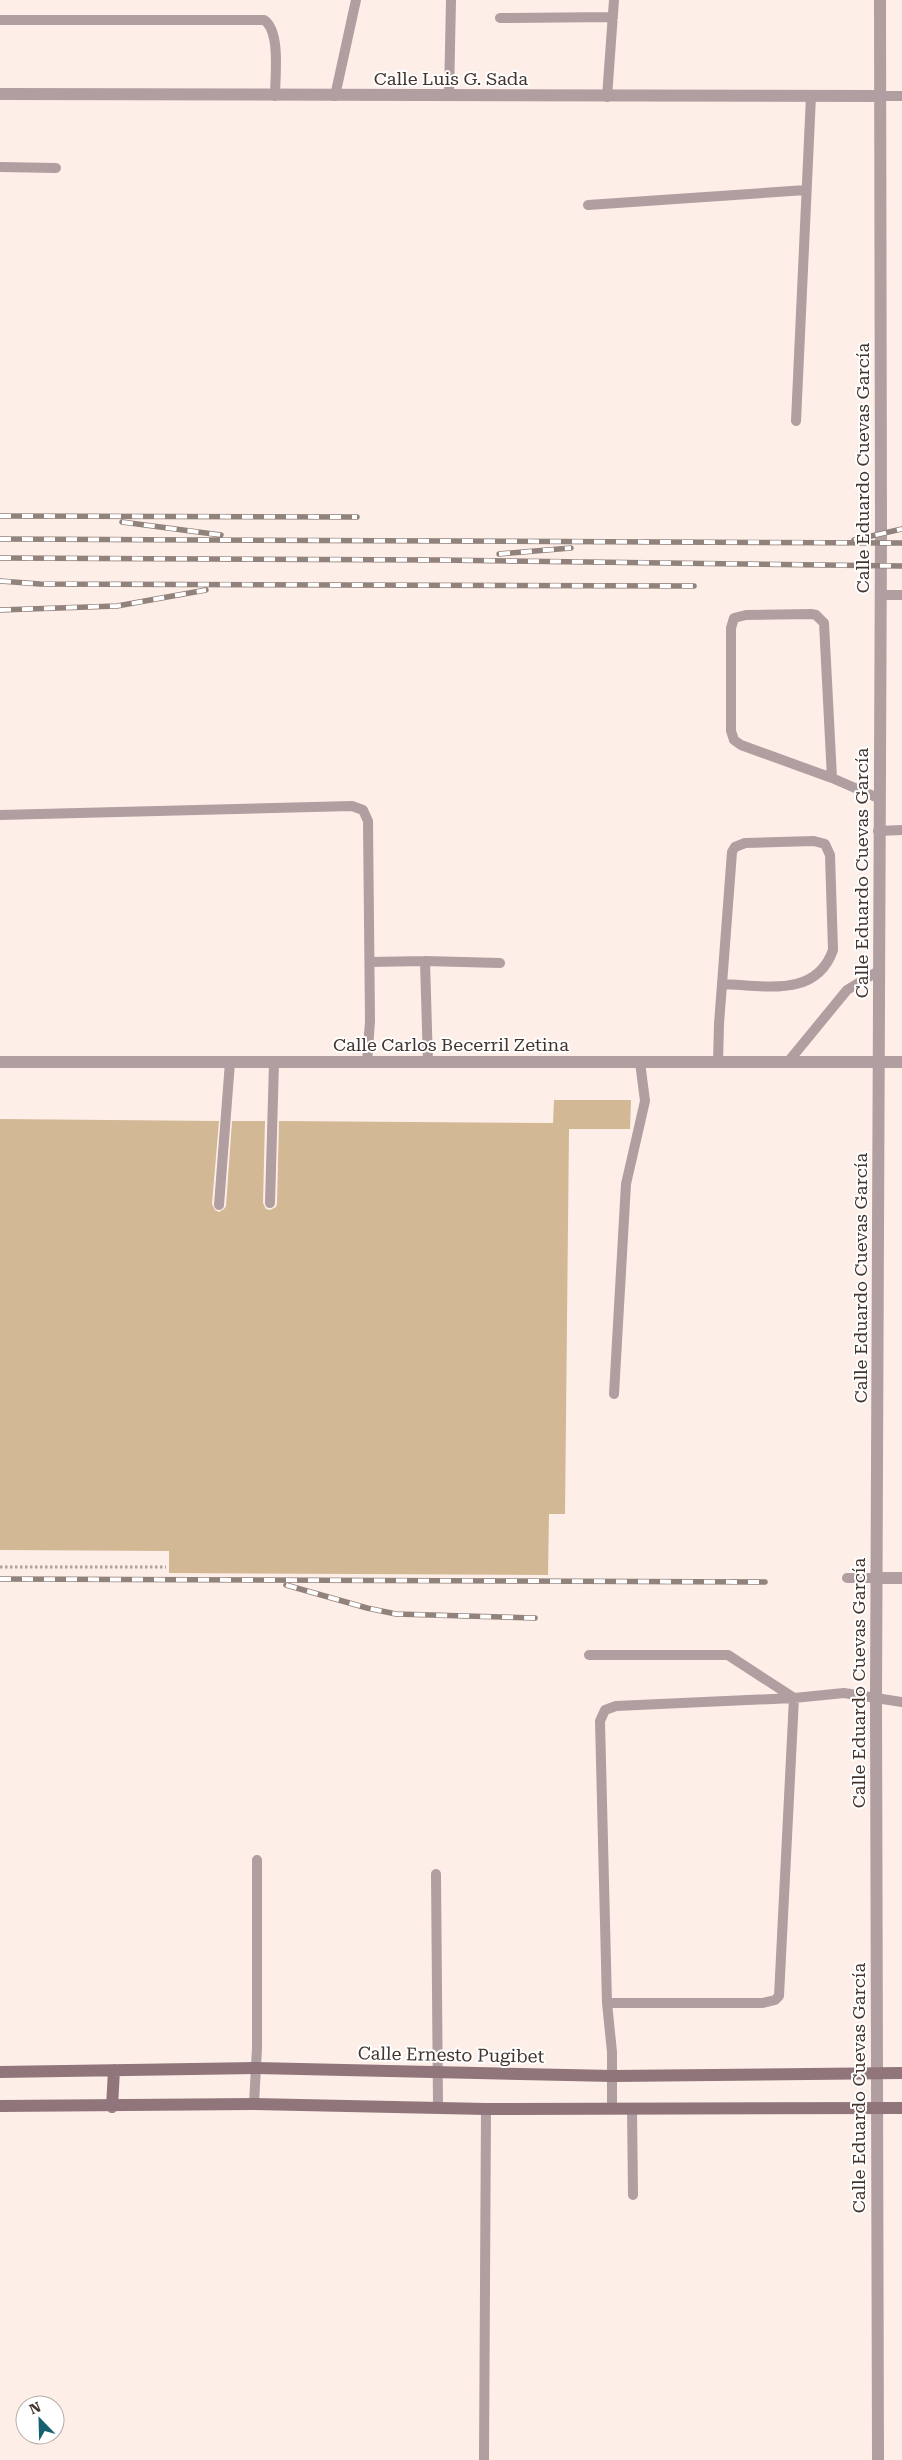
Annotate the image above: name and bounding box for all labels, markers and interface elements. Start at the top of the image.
street label: Calle Luis G. Sada [374,68,528,89]
street label: Calle Eduardo Cuevas García [852,343,873,593]
street label: Calle Eduardo Cuevas García [851,748,872,998]
street label: Calle Carlos Becerril Zetina [333,1034,569,1055]
street label: Calle Eduardo Cuevas García [850,1153,871,1403]
street label: Calle Eduardo Cuevas García [848,1558,869,1808]
street label: Calle Eduardo Cuevas García [848,1963,869,2213]
street label: Calle Ernesto Pugibet [358,2042,545,2067]
north arrow [15,2395,65,2445]
text: N [27,2398,43,2418]

